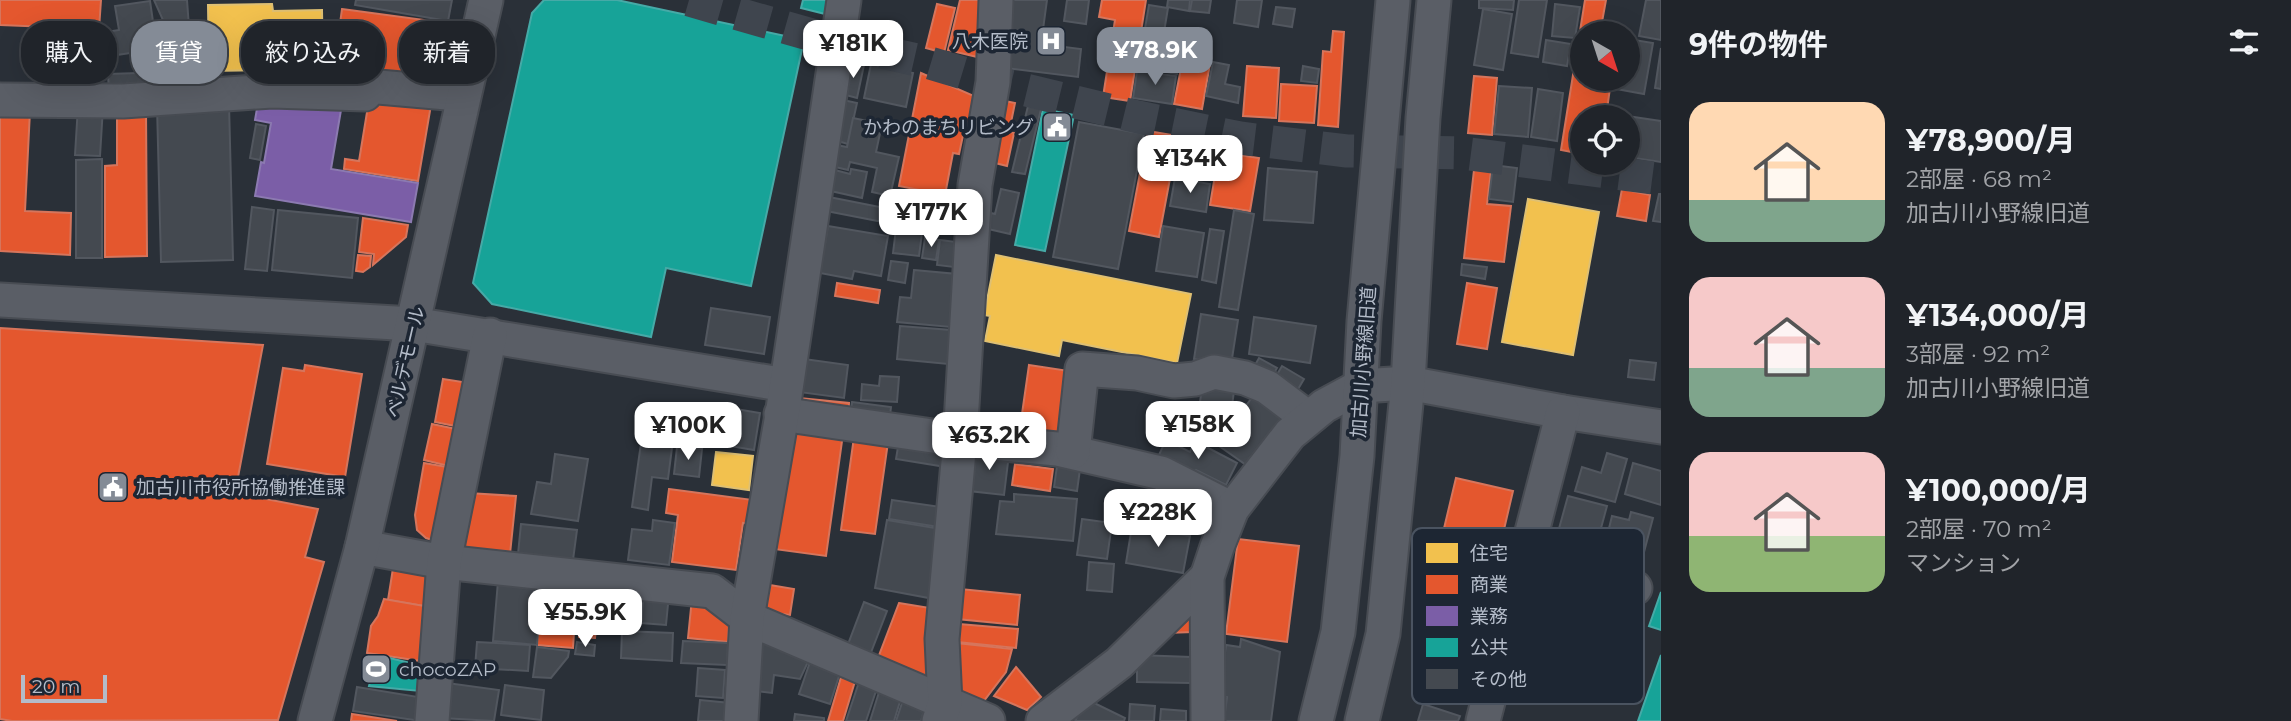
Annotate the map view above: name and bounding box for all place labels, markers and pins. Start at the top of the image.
pin: ¥181K [804,20,902,80]
hospital icon: 八木医院 [1034,24,1068,58]
pin: ¥78.9K [1098,28,1212,87]
place label: 八木医院 [952,30,1028,53]
public building icon: かわのまちリビング [1040,110,1074,144]
place label: かわのまちリビング [863,116,1034,139]
pin: ¥134K [1141,136,1239,195]
pin: ¥177K [882,190,980,249]
pin: ¥100K [639,402,737,462]
pin: ¥158K [1149,402,1247,461]
pin: ¥63.2K [932,412,1046,472]
public building icon: 加古川市役所協働推進課 [96,470,130,504]
place label: 加古川市役所協働推進課 [136,476,345,499]
pin: ¥228K [1109,490,1207,549]
pin: ¥55.9K [528,590,642,649]
sports icon: chocoZAP [359,652,393,686]
place label: chocoZAP [399,658,496,681]

